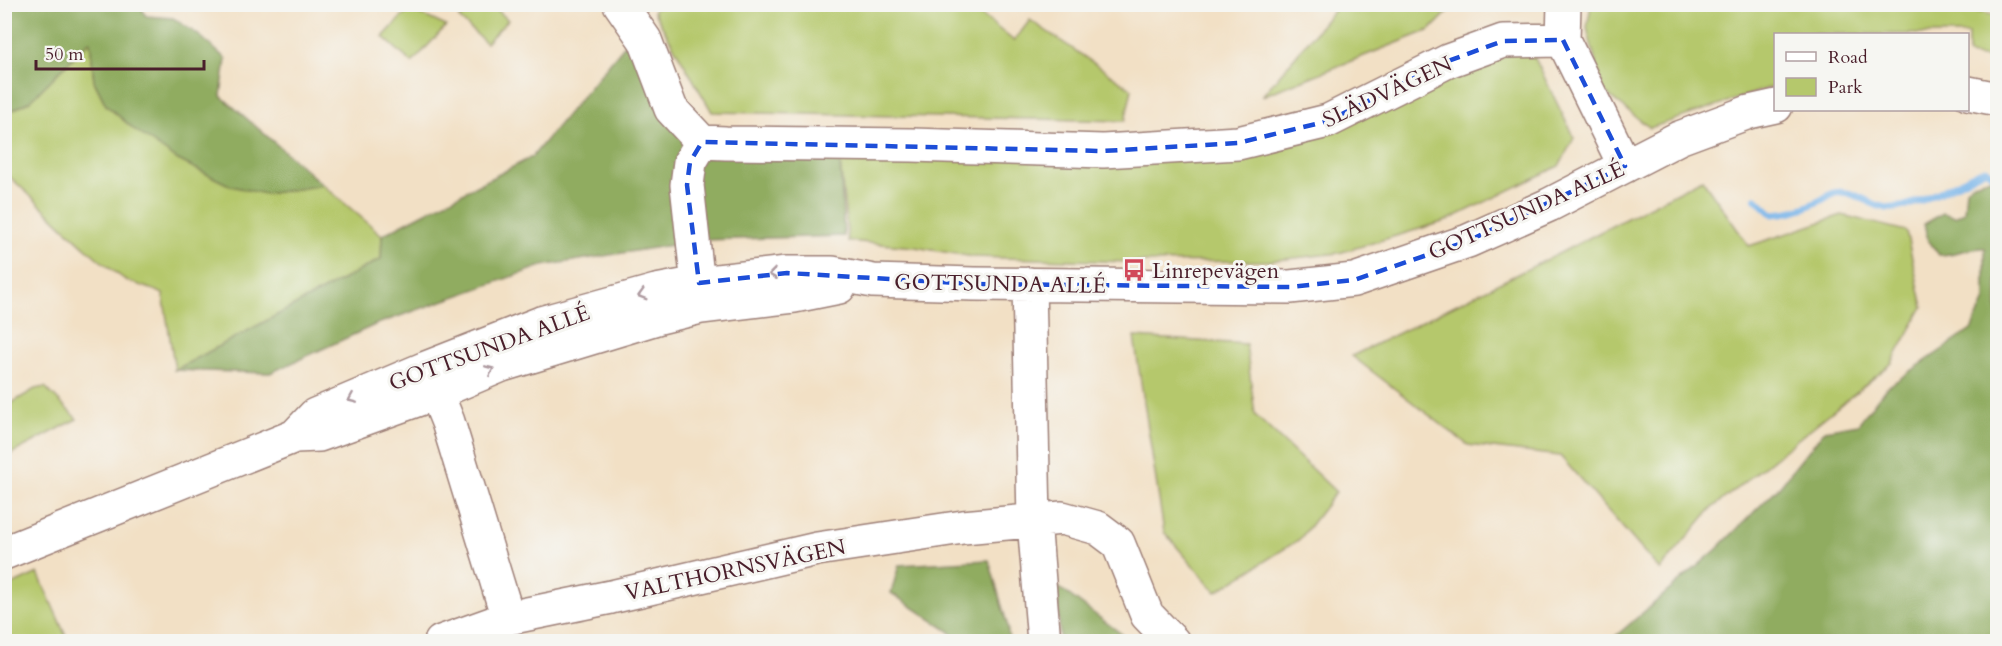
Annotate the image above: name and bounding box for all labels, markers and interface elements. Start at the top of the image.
scale bar [36,33,204,71]
legend [1774,33,1969,111]
text: 50 m [45,42,84,67]
text: Road [1828,45,1868,70]
street label: SLÄDVÄGEN [1318,49,1457,135]
text: Park [1828,75,1863,100]
street label: GOTTSUNDA ALLÉ [1424,154,1629,268]
place label: Linrepevägen [1152,256,1280,286]
bus stop icon: Linrepevägen [1121,257,1147,283]
street label: GOTTSUNDA ALLÉ [894,267,1106,301]
one-way arrow [769,268,778,280]
one-way arrow [637,288,648,300]
street label: GOTTSUNDA ALLÉ [385,298,594,398]
one-way arrow [484,365,495,377]
one-way arrow [348,391,359,403]
street label: VALTHORNSVÄGEN [622,532,849,608]

